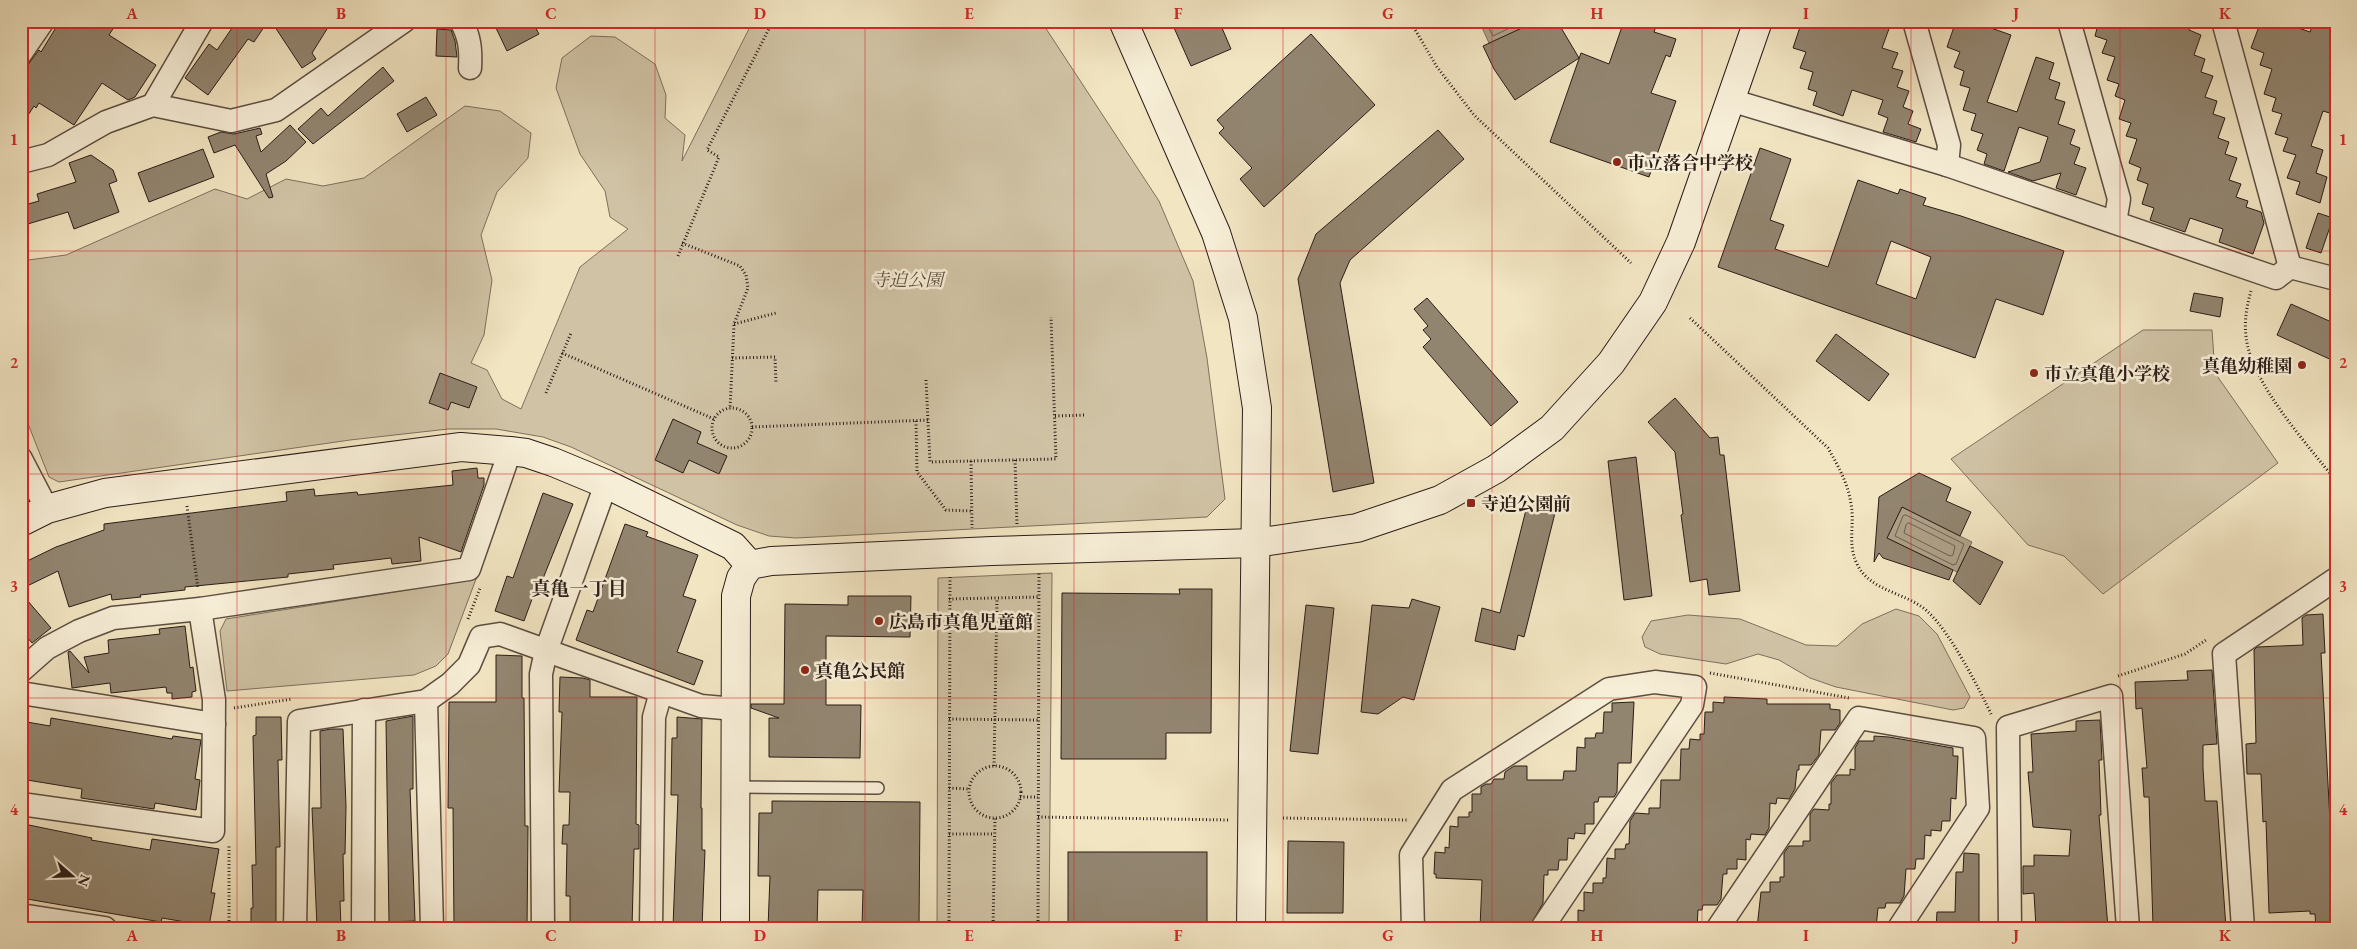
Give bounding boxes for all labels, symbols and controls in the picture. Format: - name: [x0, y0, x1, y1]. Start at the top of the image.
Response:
- text: A: [125, 3, 138, 24]
- text: B: [336, 3, 346, 24]
- text: C: [545, 3, 557, 24]
- text: D: [754, 3, 766, 24]
- text: E: [964, 3, 974, 24]
- text: F: [1174, 3, 1183, 24]
- text: G: [1382, 3, 1394, 24]
- text: H: [1591, 3, 1604, 24]
- text: I: [1803, 3, 1809, 24]
- text: J: [2011, 3, 2019, 24]
- text: K: [2219, 3, 2232, 24]
- text: 1: [10, 129, 18, 150]
- text: 1: [2339, 129, 2347, 150]
- place label: 市立落合中学校: [1627, 151, 1753, 174]
- marker: 市立落合中学校: [1611, 156, 1623, 168]
- park label: 寺迫公園: [871, 268, 946, 291]
- text: 2: [10, 352, 19, 373]
- text: 2: [2339, 352, 2348, 373]
- place label: 真亀幼稚園: [2202, 354, 2292, 377]
- marker: 真亀幼稚園: [2296, 359, 2308, 371]
- place label: 市立真亀小学校: [2044, 362, 2170, 385]
- marker: 市立真亀小学校: [2028, 367, 2040, 379]
- place label: 寺迫公園前: [1481, 492, 1571, 515]
- marker: 寺迫公園前: [1465, 497, 1477, 509]
- text: 3: [10, 576, 18, 597]
- district label: 真亀一丁目: [531, 576, 627, 601]
- text: 3: [2339, 576, 2347, 597]
- place label: 広島市真亀児童館: [889, 610, 1033, 633]
- marker: 広島市真亀児童館: [873, 615, 885, 627]
- place label: 真亀公民館: [815, 659, 905, 682]
- marker: 真亀公民館: [799, 664, 811, 676]
- text: 4: [10, 799, 19, 820]
- text: 4: [2339, 799, 2348, 820]
- north arrow: [48, 852, 98, 902]
- text: N: [74, 872, 95, 889]
- text: A: [125, 925, 138, 946]
- text: B: [336, 925, 346, 946]
- text: C: [545, 925, 557, 946]
- text: D: [754, 925, 766, 946]
- text: E: [964, 925, 974, 946]
- text: F: [1174, 925, 1183, 946]
- text: G: [1382, 925, 1394, 946]
- text: H: [1591, 925, 1604, 946]
- text: I: [1803, 925, 1809, 946]
- text: J: [2011, 925, 2019, 946]
- text: K: [2219, 925, 2232, 946]

